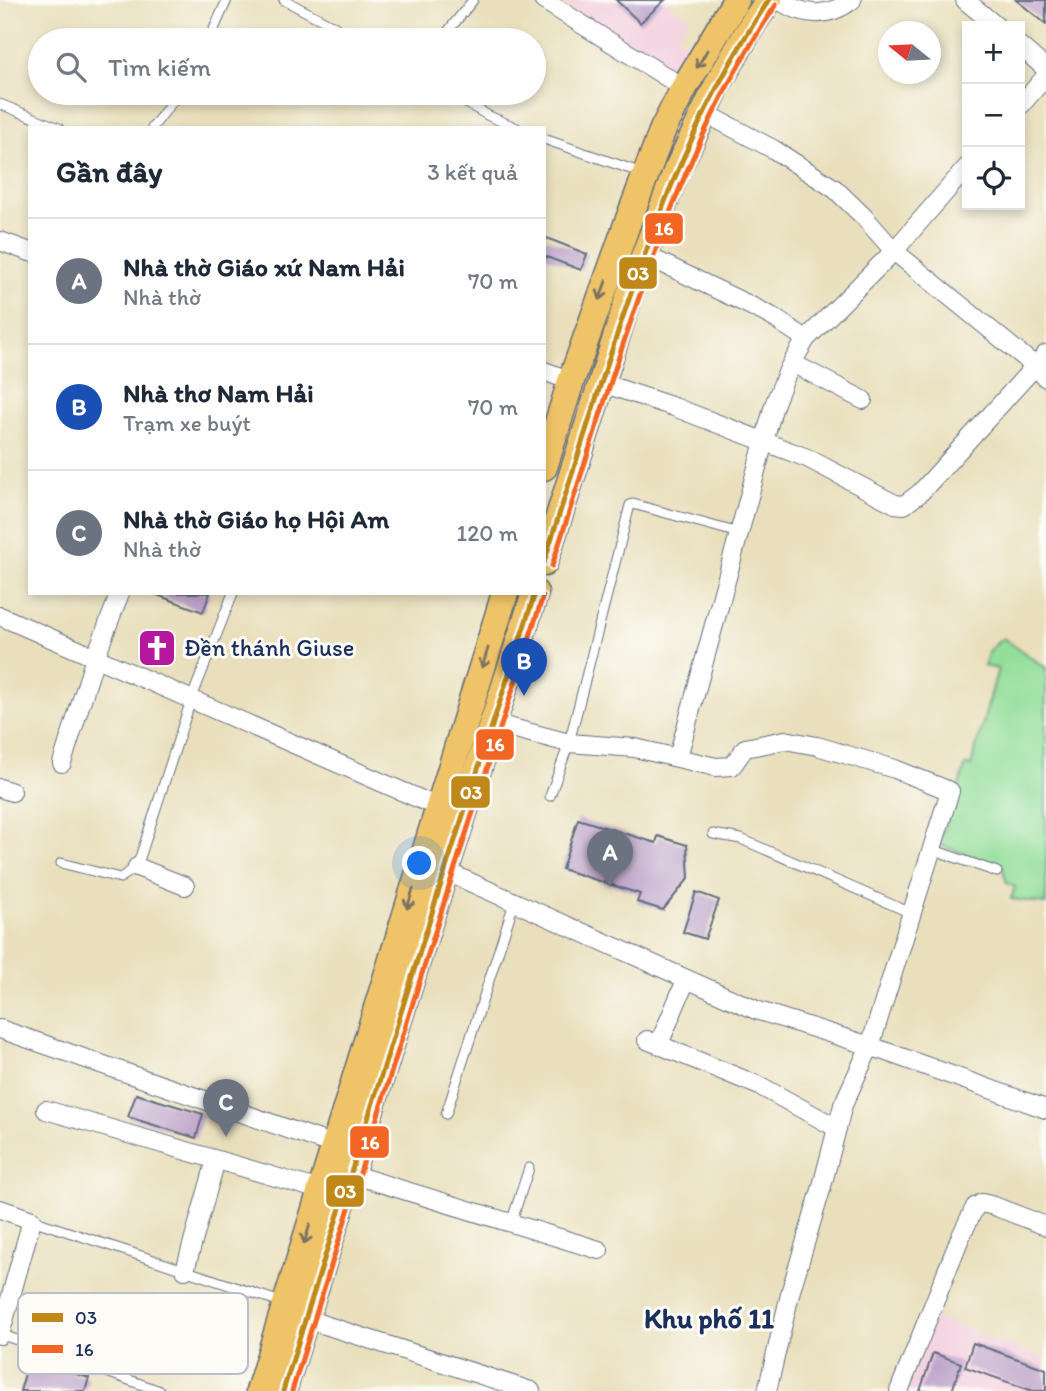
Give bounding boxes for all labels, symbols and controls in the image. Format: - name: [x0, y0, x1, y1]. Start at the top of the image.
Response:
- north arrow: [878, 21, 941, 84]
- map controls: [962, 21, 1025, 210]
- button: +: [962, 21, 1025, 84]
- search box: [28, 28, 546, 105]
- icon: search: [52, 48, 90, 86]
- one-way arrow: [694, 48, 708, 68]
- text: Tìm kiếm: [108, 51, 211, 83]
- button: −: [962, 84, 1025, 147]
- button: locate: [962, 147, 1025, 210]
- text: Gần đây: [56, 153, 162, 190]
- text: 3 kết quả: [427, 158, 518, 186]
- line badge: 16: [644, 212, 684, 245]
- text: 16: [655, 217, 673, 240]
- text: Nhà thờ Giáo xứ Nam Hải: [123, 251, 405, 283]
- line badge: 03: [618, 256, 658, 290]
- text: 03: [627, 262, 649, 285]
- text: A: [72, 267, 86, 295]
- text: 70 m: [468, 267, 518, 295]
- one-way arrow: [596, 279, 609, 301]
- text: Nhà thờ: [123, 283, 201, 311]
- text: Nhà thơ Nam Hải: [123, 377, 314, 409]
- text: B: [72, 393, 86, 421]
- text: 70 m: [468, 393, 518, 421]
- text: Trạm xe buýt: [123, 409, 251, 437]
- text: Nhà thờ Giáo họ Hội Am: [123, 503, 389, 535]
- text: C: [72, 519, 86, 547]
- text: 120 m: [457, 519, 518, 547]
- text: Nhà thờ: [123, 535, 201, 563]
- church icon: Đền thánh Giuse: [136, 627, 178, 669]
- place label: Đền thánh Giuse: [184, 633, 354, 662]
- pin: B: [501, 638, 547, 696]
- one-way arrow: [477, 647, 490, 669]
- line badge: 16: [475, 728, 515, 761]
- text: 16: [486, 733, 504, 756]
- line badge: 03: [450, 775, 491, 809]
- text: 03: [460, 781, 482, 804]
- pin: A: [587, 829, 633, 887]
- your location: [402, 846, 436, 880]
- one-way arrow: [403, 888, 416, 910]
- pin: C: [203, 1079, 249, 1137]
- line badge: 16: [349, 1125, 390, 1159]
- text: 16: [361, 1131, 379, 1154]
- line badge: 03: [325, 1174, 365, 1208]
- text: 03: [334, 1180, 356, 1203]
- one-way arrow: [300, 1222, 313, 1244]
- legend: [18, 1293, 248, 1374]
- district label: Khu phố 11: [644, 1301, 774, 1335]
- text: 03: [75, 1306, 97, 1329]
- text: 16: [75, 1338, 94, 1361]

